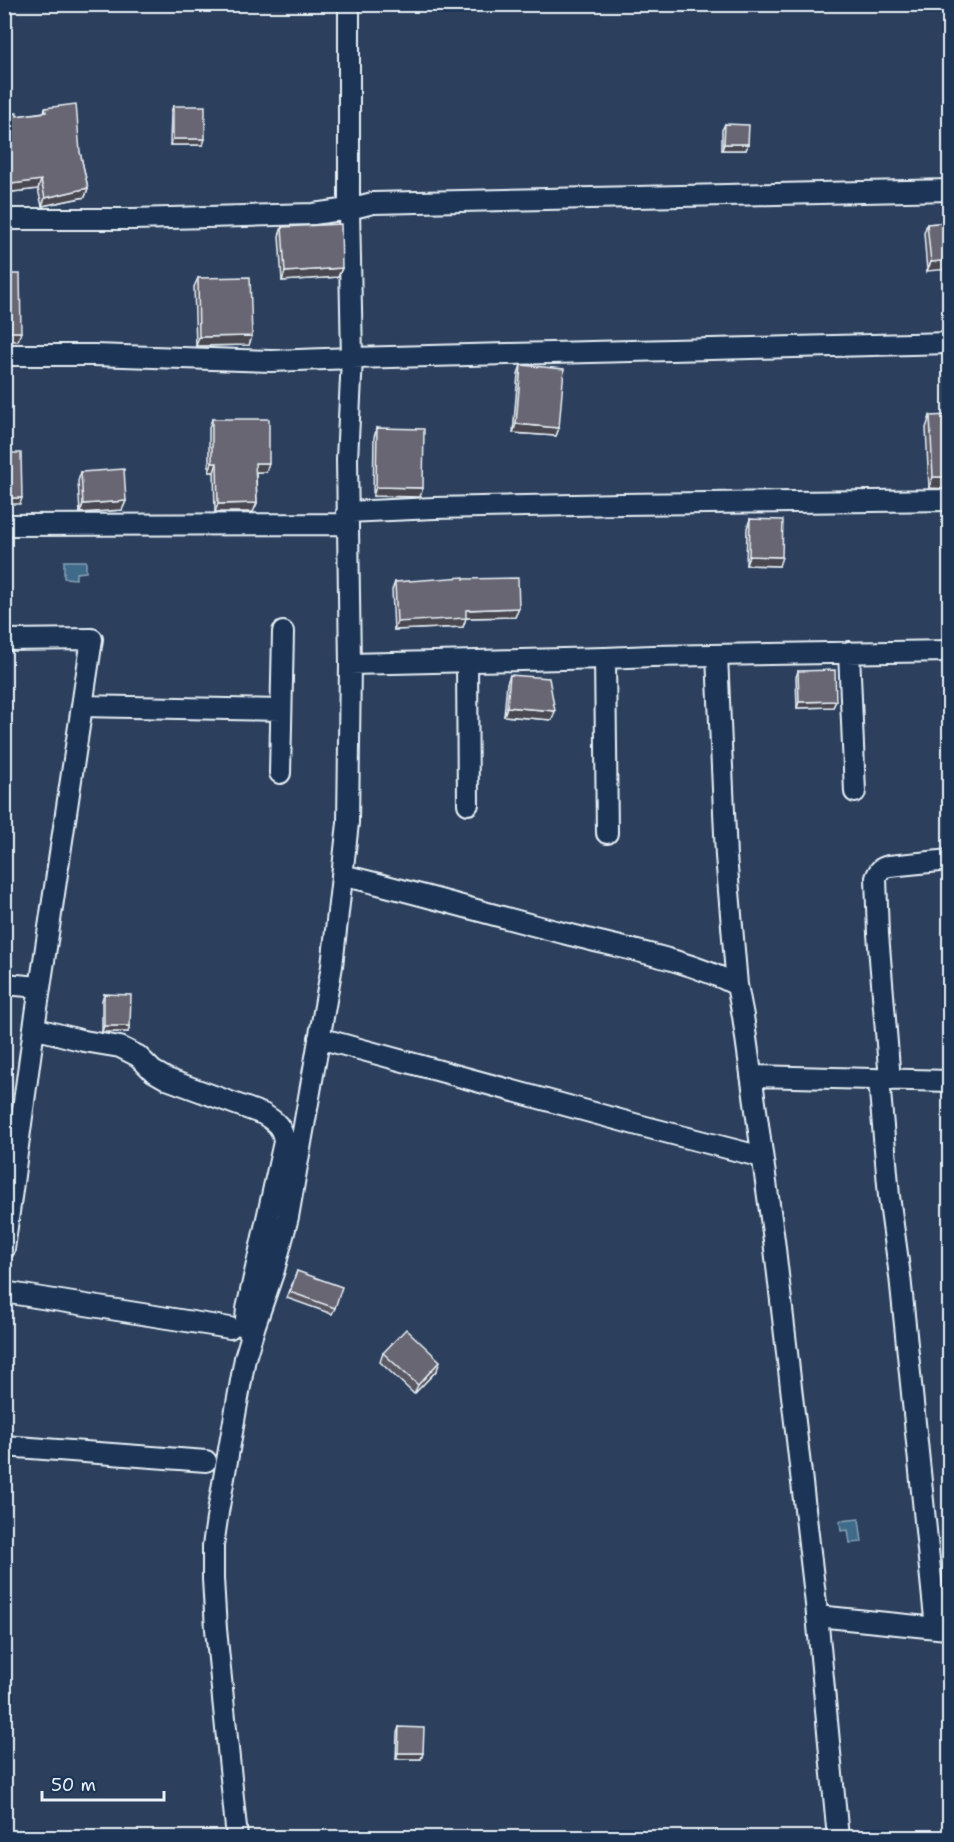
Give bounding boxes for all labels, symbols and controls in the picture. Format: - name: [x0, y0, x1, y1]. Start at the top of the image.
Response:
- scale bar: [42, 1764, 164, 1802]
- text: 50 m: [51, 1773, 96, 1797]

